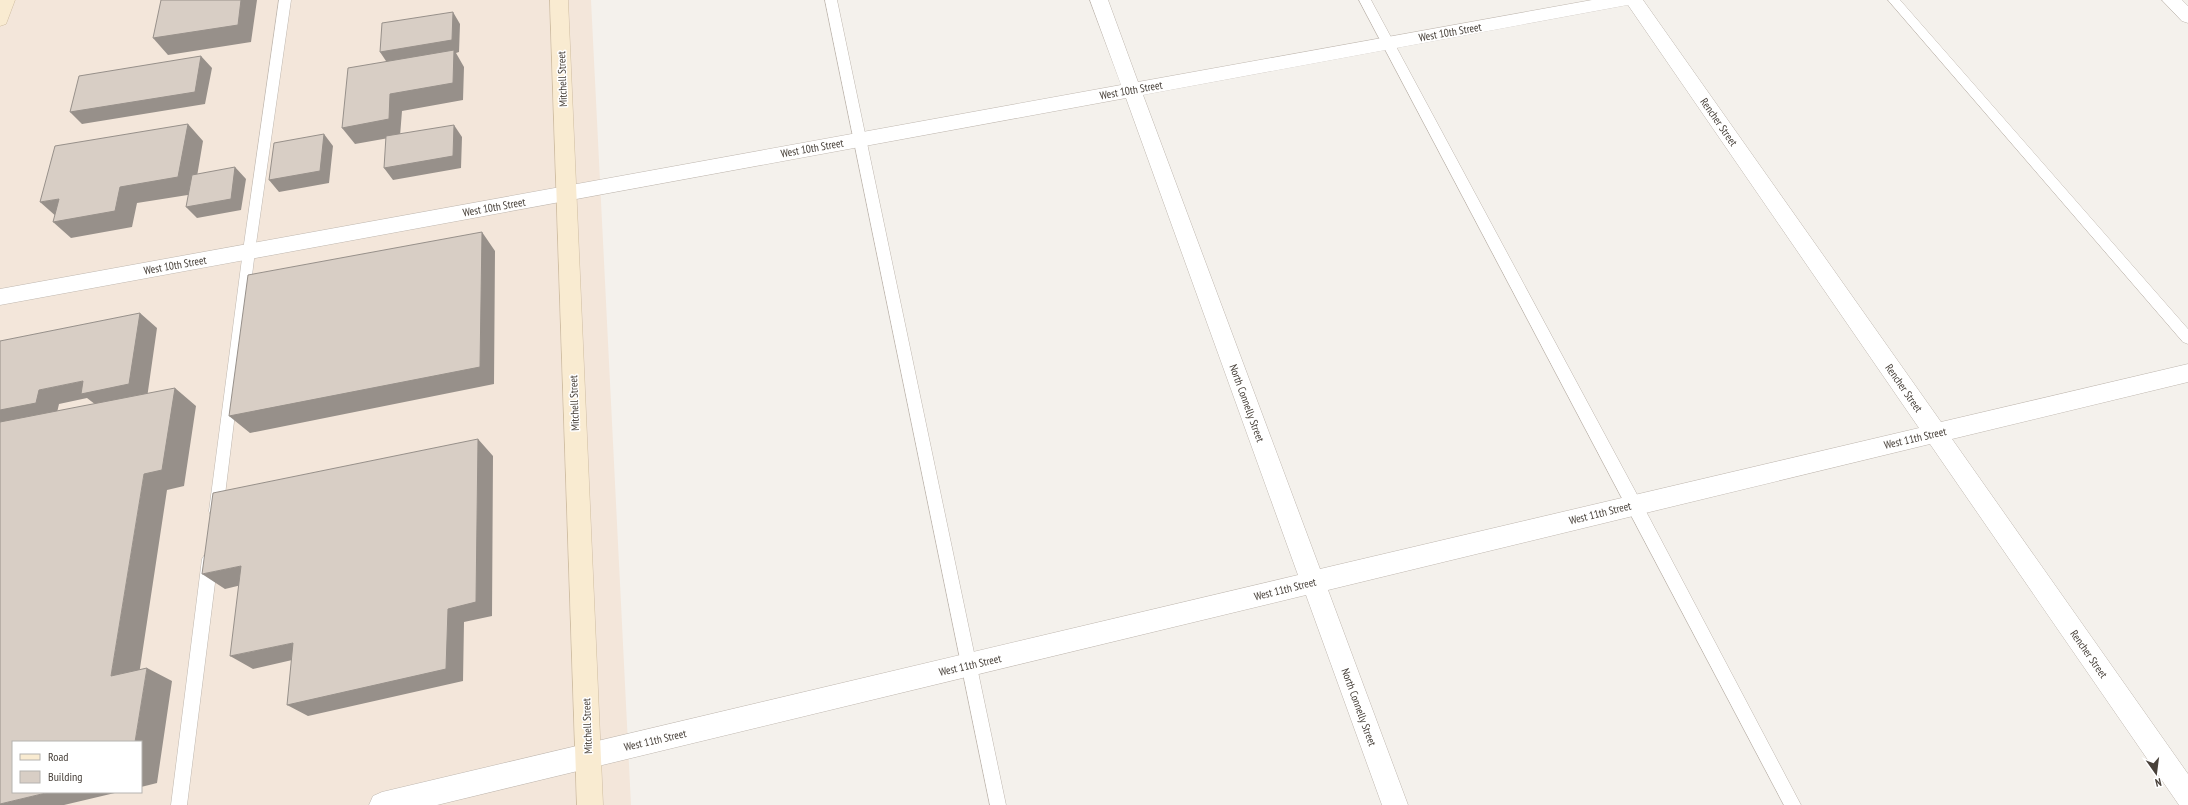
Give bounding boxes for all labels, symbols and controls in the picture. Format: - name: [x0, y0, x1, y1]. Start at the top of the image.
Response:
- street label: West 10th Street: [1418, 20, 1482, 44]
- street label: Mitchell Street: [554, 51, 570, 107]
- street label: West 10th Street: [1099, 78, 1163, 102]
- street label: Rencher Street: [1697, 95, 1741, 149]
- street label: West 10th Street: [780, 136, 844, 160]
- street label: West 10th Street: [462, 195, 526, 219]
- street label: West 10th Street: [143, 253, 207, 277]
- street label: Rencher Street: [1882, 361, 1926, 415]
- street label: North Connelly Street: [1226, 362, 1268, 444]
- street label: Mitchell Street: [566, 375, 582, 431]
- street label: West 11th Street: [1882, 424, 1948, 452]
- street label: West 11th Street: [1568, 499, 1632, 527]
- street label: West 11th Street: [1253, 575, 1317, 603]
- street label: Rencher Street: [2067, 627, 2111, 681]
- street label: West 11th Street: [937, 651, 1003, 679]
- street label: North Connelly Street: [1338, 666, 1380, 748]
- street label: Mitchell Street: [579, 698, 595, 754]
- street label: West 11th Street: [622, 726, 688, 754]
- legend: [12, 741, 142, 793]
- text: Road: [48, 749, 68, 764]
- north arrow: [2136, 753, 2176, 793]
- text: Building: [48, 769, 83, 784]
- text: N: [2154, 775, 2163, 790]

